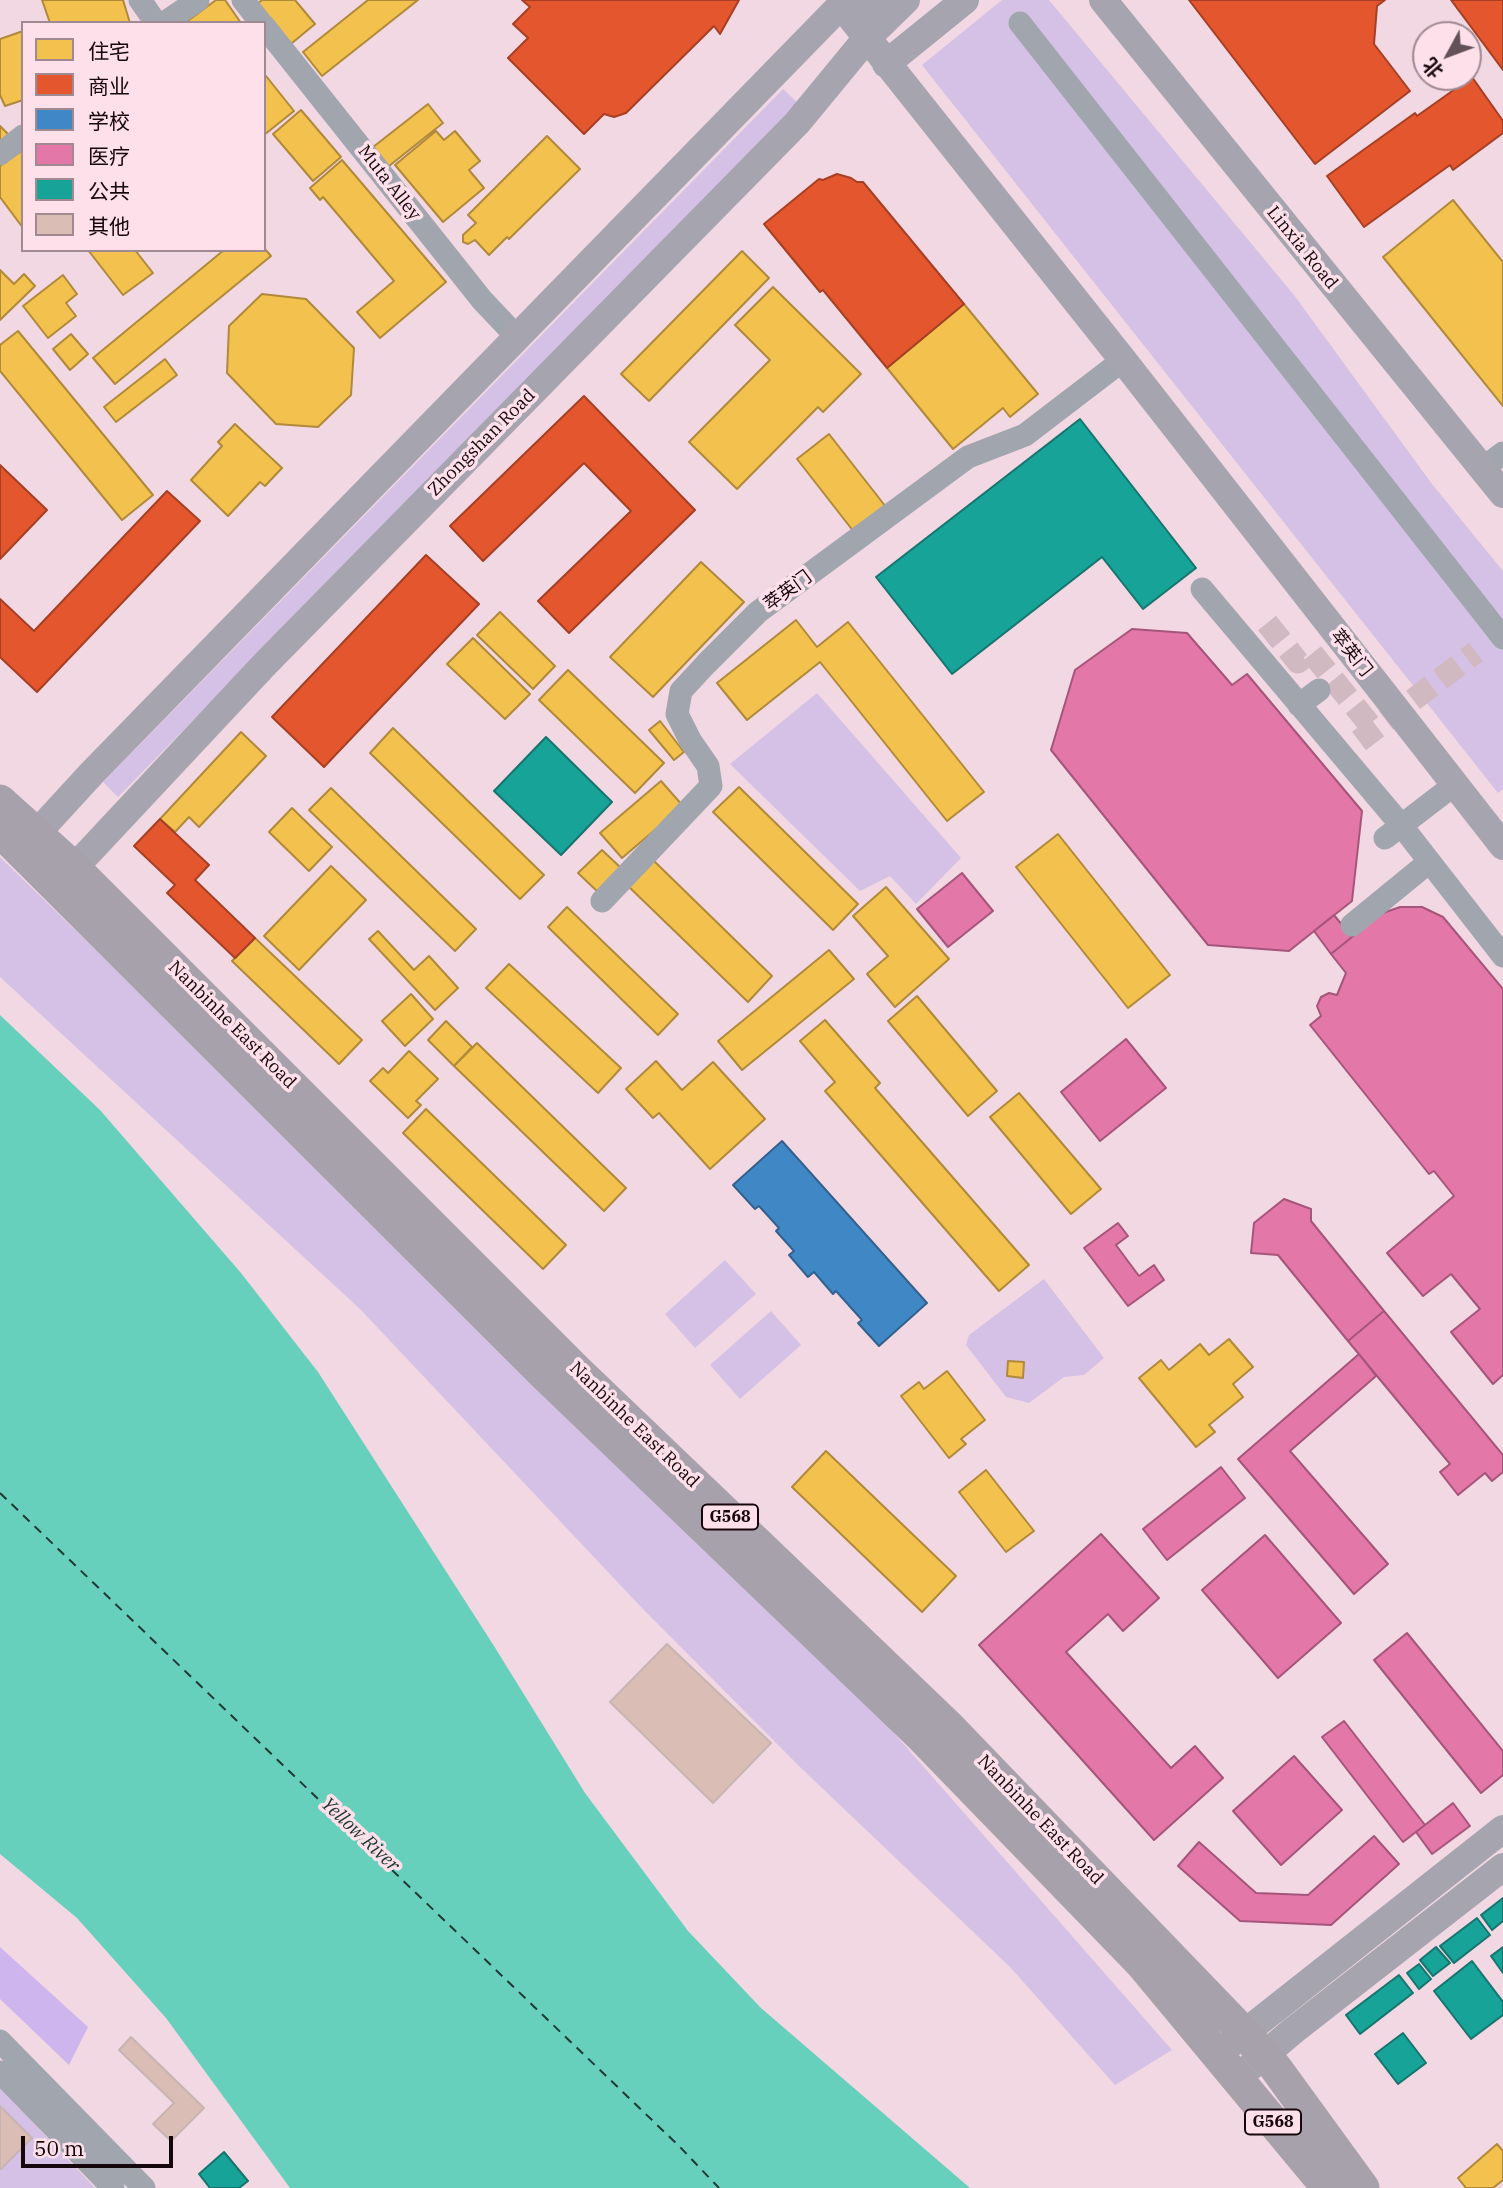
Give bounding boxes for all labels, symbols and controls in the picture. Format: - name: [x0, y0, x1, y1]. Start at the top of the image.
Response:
- legend: [21, 21, 266, 252]
- north arrow: [1412, 21, 1482, 91]
- text: 住宅: [88, 37, 130, 65]
- text: 北: [1417, 53, 1448, 84]
- text: 商业: [88, 72, 130, 100]
- text: 学校: [88, 107, 130, 135]
- street label: Muta Alley: [353, 141, 425, 225]
- text: 医疗: [88, 142, 130, 170]
- text: 公共: [88, 177, 130, 205]
- street label: Linxia Road: [1262, 202, 1342, 294]
- text: 其他: [88, 212, 130, 240]
- street label: Zhongshan Road: [424, 385, 540, 501]
- street label: 萃英门: [760, 566, 816, 616]
- street label: 萃英门: [1326, 625, 1376, 681]
- street label: Nanbinhe East Road: [164, 957, 300, 1093]
- street label: Nanbinhe East Road: [565, 1358, 703, 1492]
- road number: G568: [702, 1504, 758, 1530]
- street label: Nanbinhe East Road: [973, 1751, 1107, 1889]
- water label: Yellow River: [316, 1793, 404, 1877]
- road number: G568: [1245, 2110, 1301, 2134]
- scale bar: [24, 2122, 177, 2166]
- text: 50 m: [34, 2134, 84, 2162]

